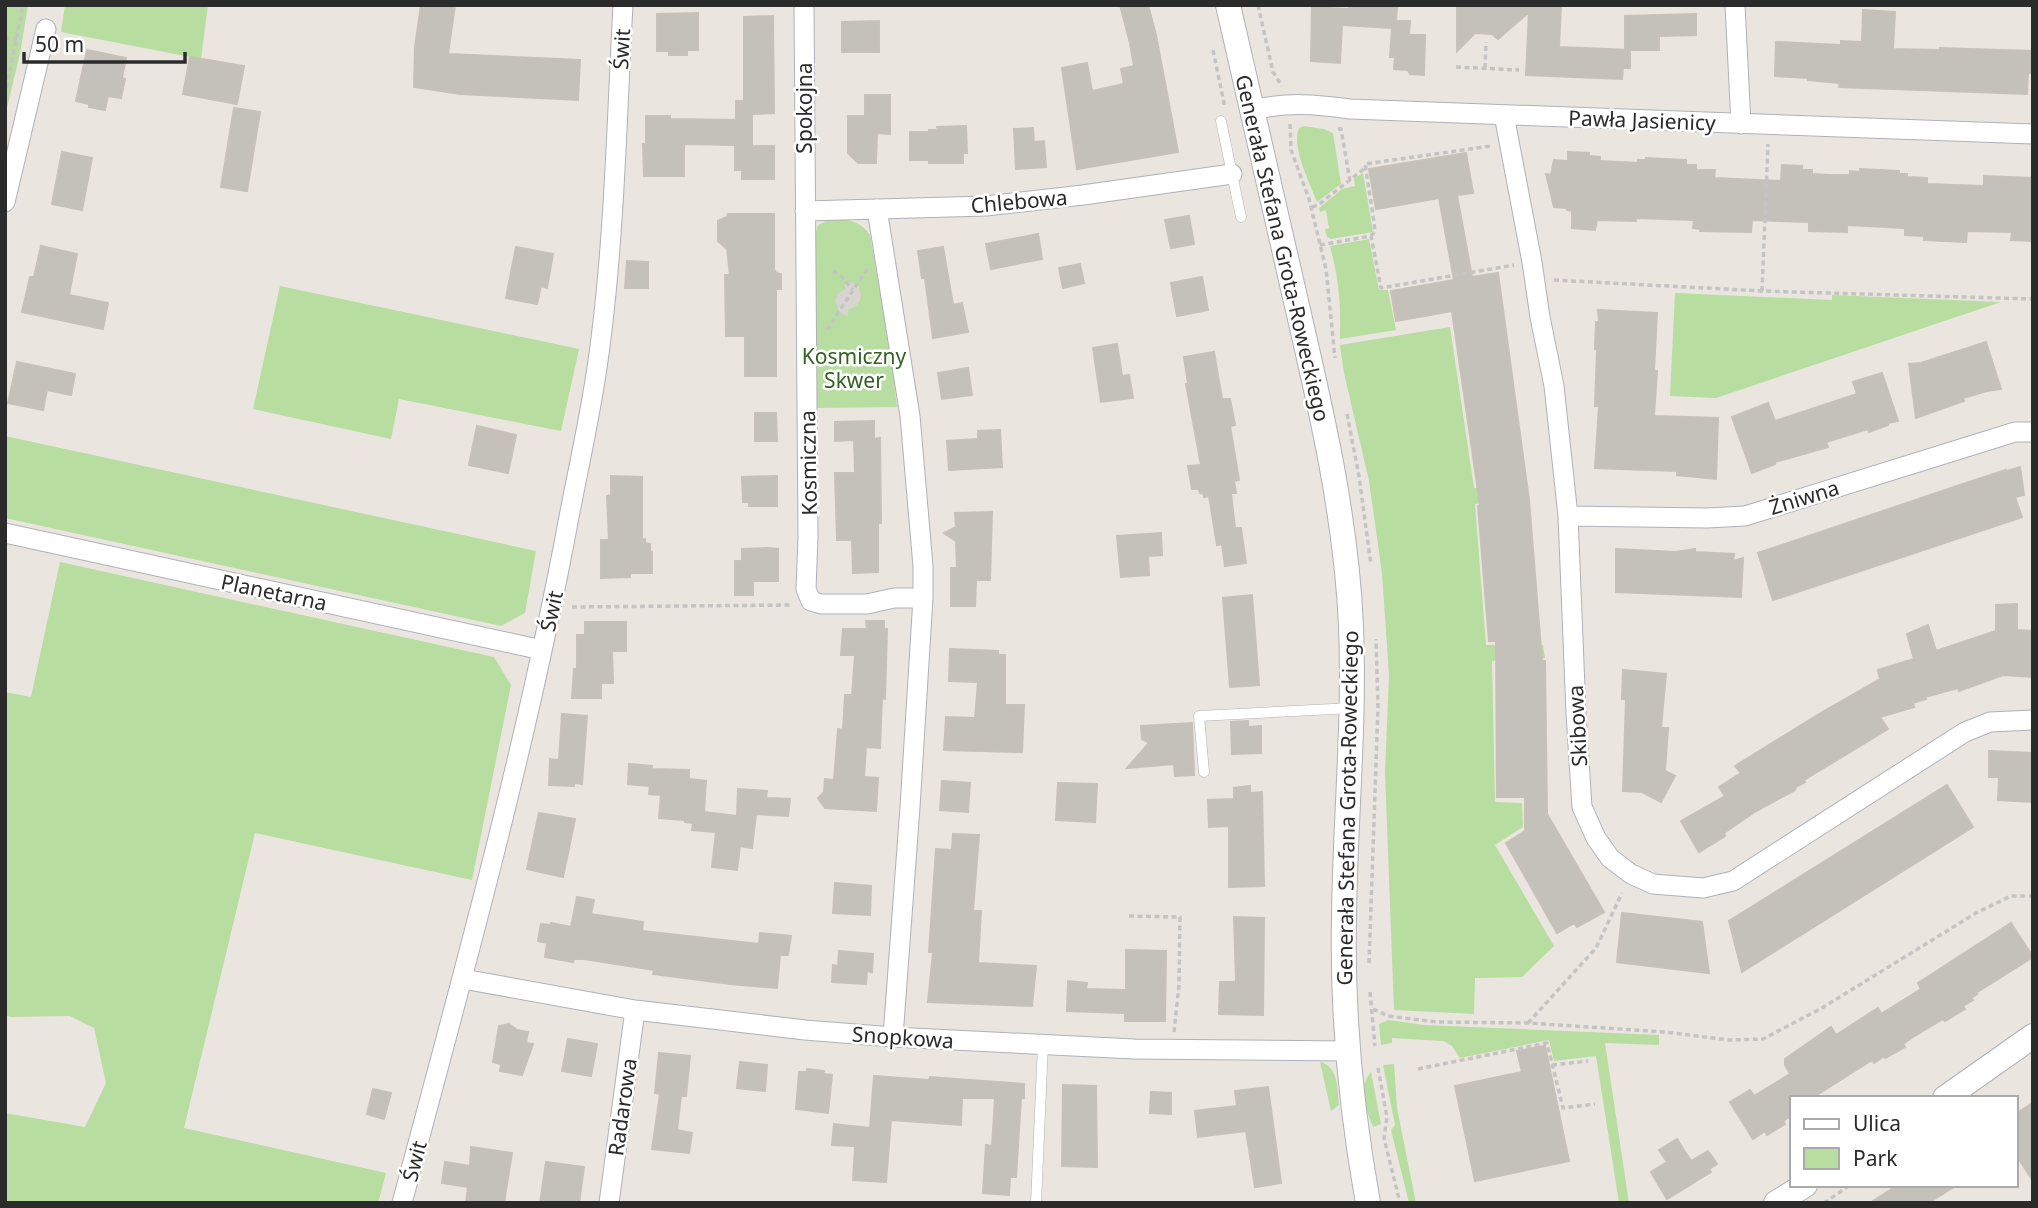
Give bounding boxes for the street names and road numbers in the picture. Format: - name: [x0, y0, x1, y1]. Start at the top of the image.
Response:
- street label: Świt: [606, 27, 636, 70]
- street label: Spokojna: [790, 62, 818, 154]
- street label: Generała Stefana Grota-Roweckiego: [1229, 72, 1337, 424]
- street label: Pawła Jasienicy: [1568, 103, 1717, 137]
- street label: Chlebowa: [969, 183, 1069, 219]
- street label: Kosmiczna: [793, 410, 823, 516]
- street label: Żniwna: [1766, 473, 1842, 521]
- street label: Planetarna: [218, 567, 330, 617]
- street label: Świt: [533, 588, 569, 634]
- street label: Generała Stefana Grota-Roweckiego: [1330, 630, 1364, 986]
- street label: Skibowa: [1561, 684, 1593, 768]
- street label: Snopkowa: [851, 1019, 955, 1055]
- street label: Radarowa: [601, 1056, 643, 1158]
- street label: Świt: [395, 1137, 433, 1184]

